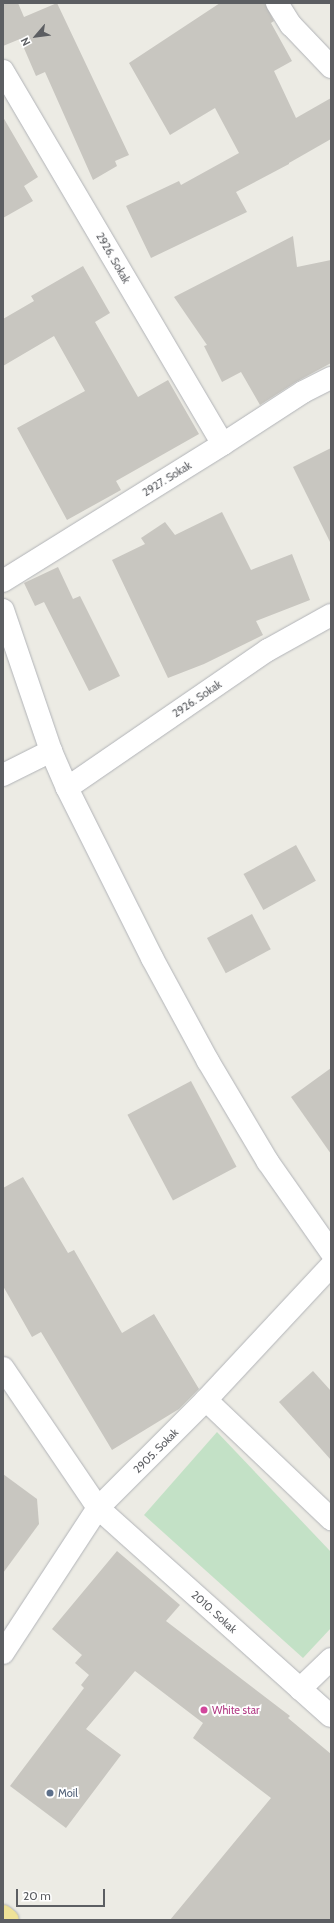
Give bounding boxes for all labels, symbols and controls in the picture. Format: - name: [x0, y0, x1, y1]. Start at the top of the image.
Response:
- north arrow: [16, 16, 56, 56]
- text: N: [17, 35, 33, 48]
- street label: 2926. Sokak: [93, 230, 133, 286]
- street label: 2927. Sokak: [140, 459, 194, 499]
- street label: 2926. Sokak: [170, 678, 224, 720]
- street label: 2905. Sokak: [131, 1426, 181, 1476]
- street label: 2010. Sokak: [188, 1588, 240, 1636]
- place label: White star: [212, 1703, 259, 1717]
- marker: White star: [199, 1705, 209, 1715]
- place label: Moil: [58, 1786, 78, 1800]
- marker: Moil: [45, 1788, 55, 1798]
- scale bar: [18, 1881, 107, 1907]
- text: 20 m: [23, 1888, 51, 1903]

